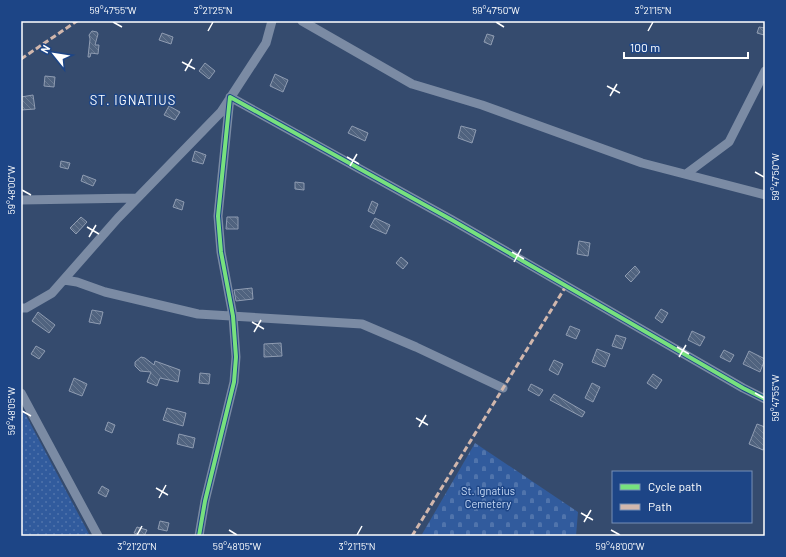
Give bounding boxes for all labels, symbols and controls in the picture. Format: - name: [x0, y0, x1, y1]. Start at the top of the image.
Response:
- text: 59°47'55"W: [89, 4, 137, 16]
- text: 3°21'25"N: [194, 4, 232, 16]
- text: 59°47'50"W: [472, 4, 520, 16]
- text: 3°21'15"N: [634, 4, 672, 16]
- north arrow: [34, 34, 74, 74]
- scale bar: [624, 34, 748, 60]
- text: 100 m: [630, 40, 660, 54]
- text: N: [37, 42, 52, 55]
- district label: ST. IGNATIUS: [90, 92, 176, 108]
- text: 59°47'50"W: [769, 153, 781, 201]
- text: 59°48'00"W: [5, 165, 17, 214]
- text: 59°47'55"W: [769, 374, 781, 422]
- text: 59°48'05"W: [5, 387, 17, 435]
- legend: [612, 471, 752, 523]
- text: Cycle path: [648, 479, 702, 493]
- park label: St. Ignatius Cemetery: [461, 484, 515, 510]
- text: Path: [648, 499, 672, 513]
- text: 3°21'20"N: [117, 540, 157, 552]
- text: 59°48'05"W: [213, 540, 261, 552]
- text: 3°21'15"N: [338, 540, 376, 552]
- text: 59°48'00"W: [596, 540, 645, 552]

